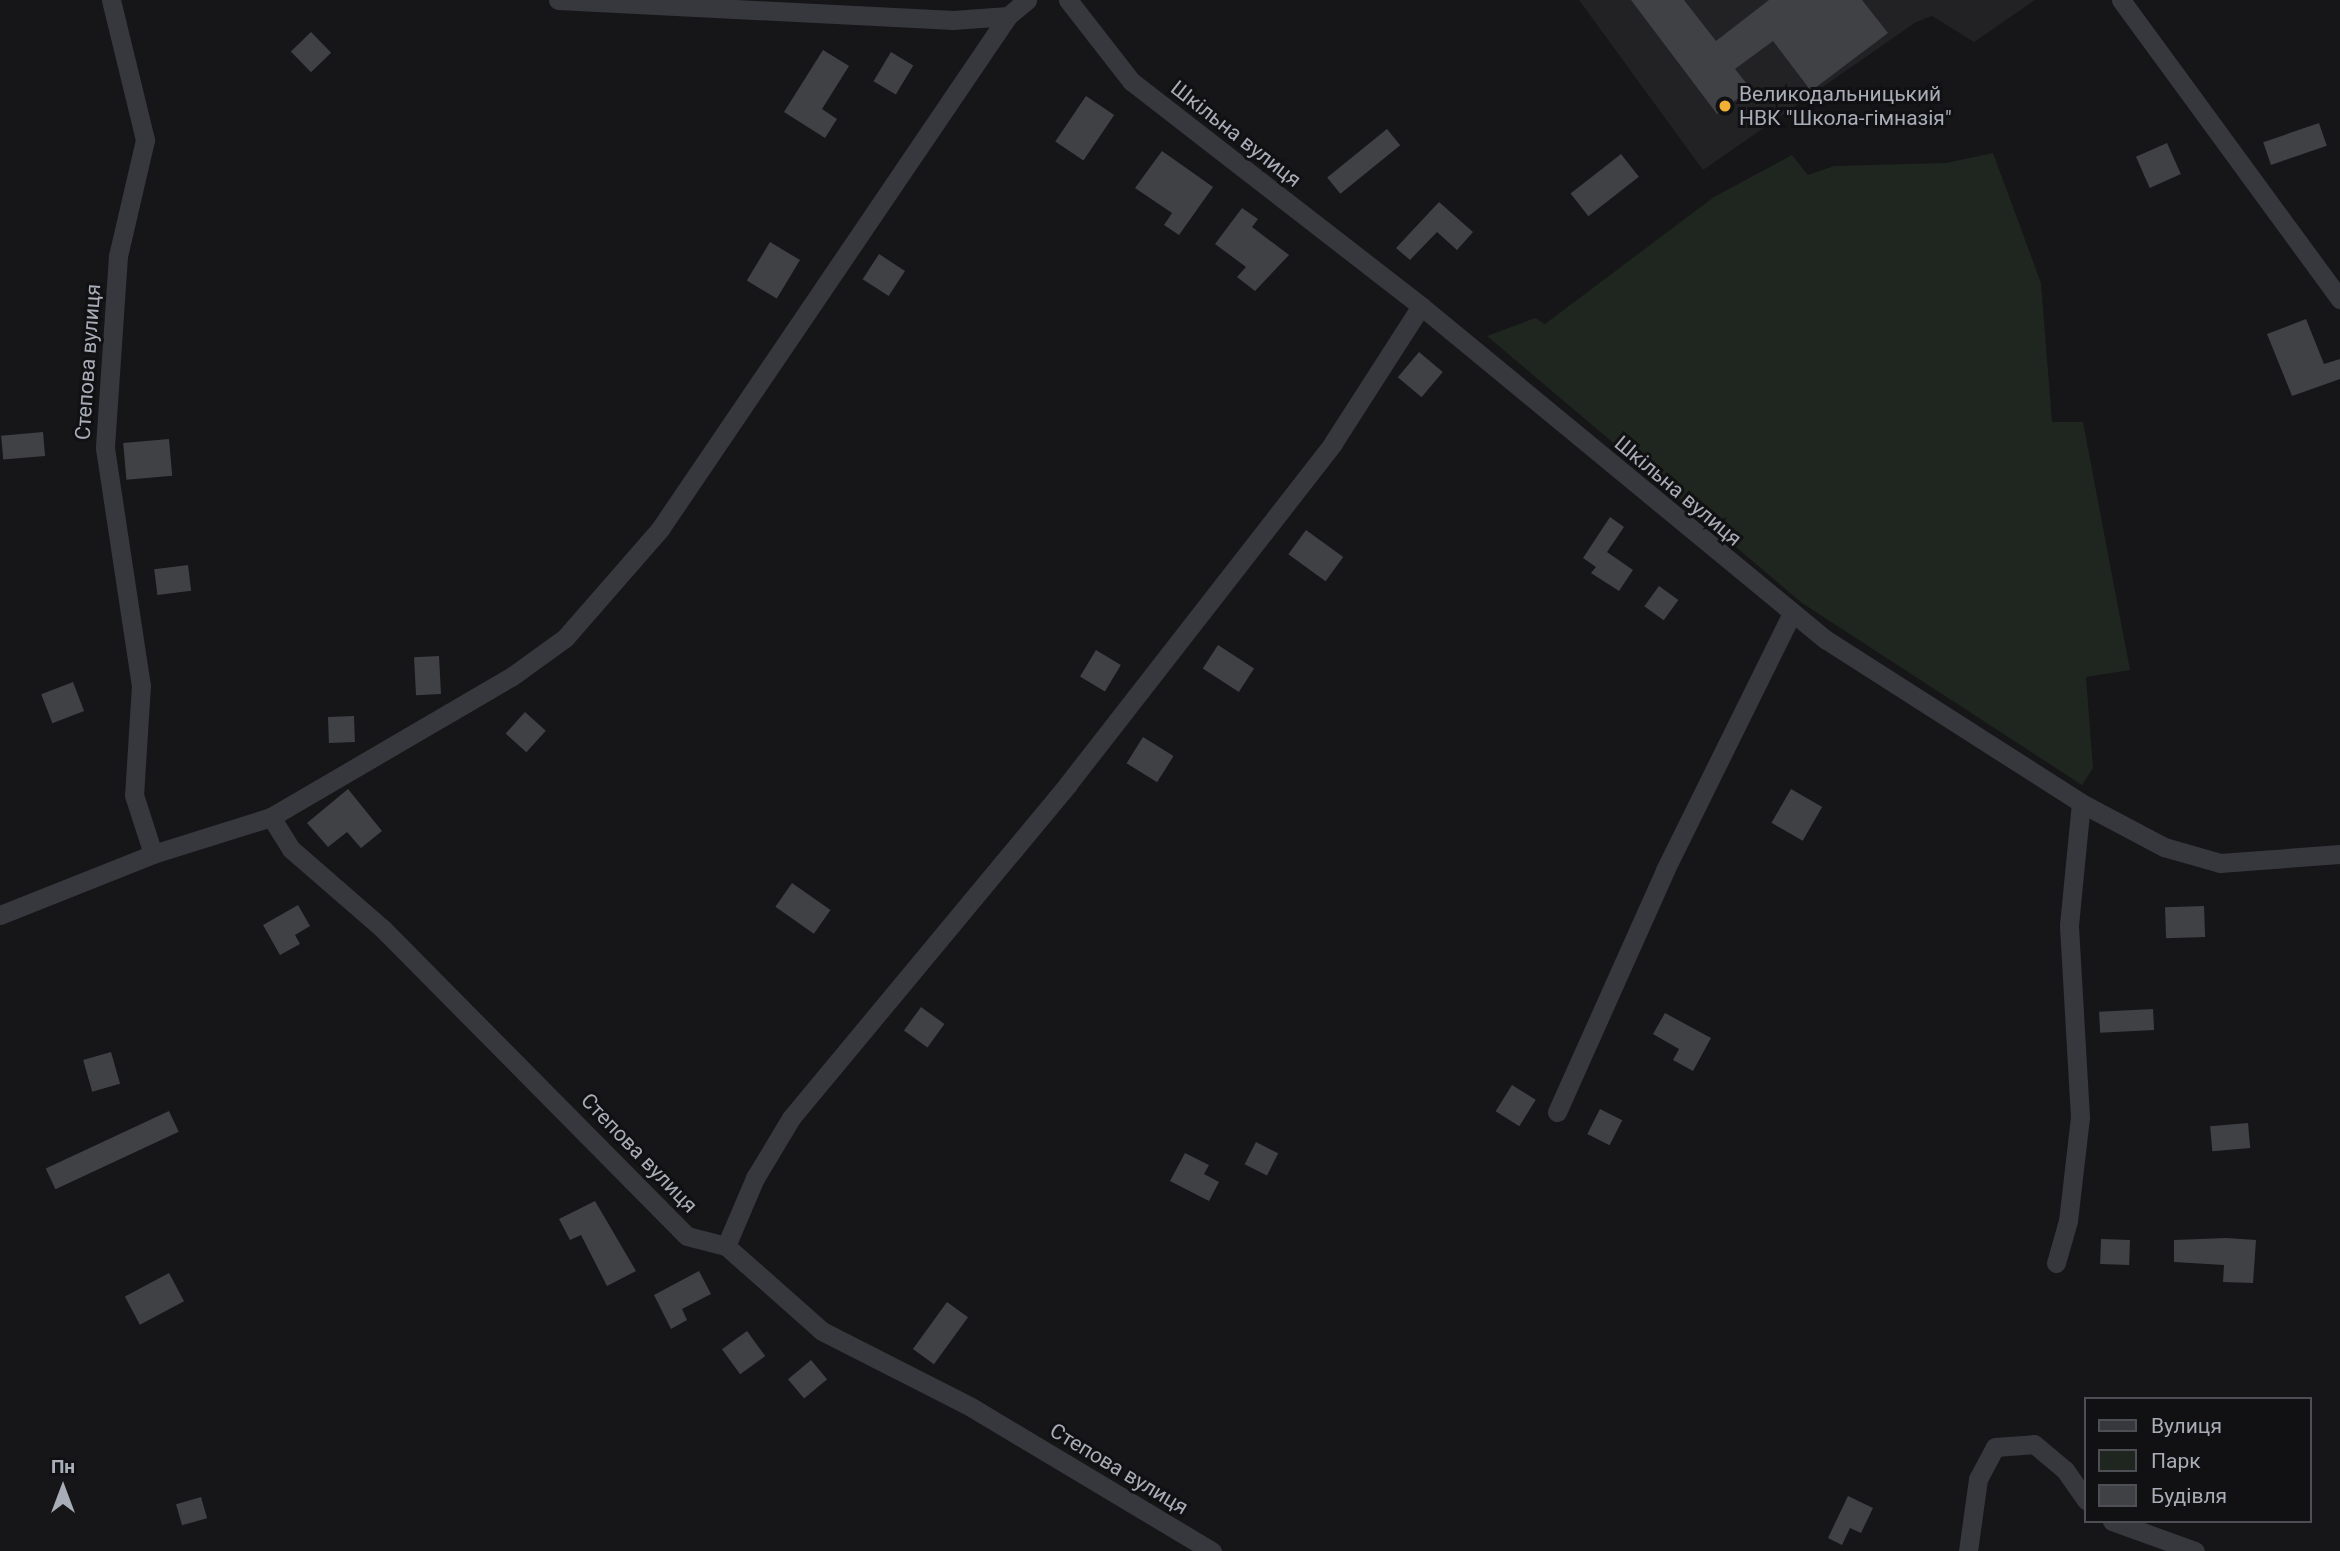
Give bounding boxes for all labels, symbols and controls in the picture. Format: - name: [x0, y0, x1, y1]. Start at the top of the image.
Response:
- street label: Шкільна вулиця: [1166, 75, 1306, 193]
- place label: Великодальницький НВК "Школа-гімназія": [1739, 81, 1952, 131]
- marker: Великодальницький НВК "Школа-гімназія": [1717, 98, 1733, 114]
- street label: Степова вулиця: [70, 283, 106, 441]
- street label: Шкільна вулиця: [1609, 430, 1747, 552]
- street label: Степова вулиця: [576, 1088, 702, 1218]
- legend: [2084, 1397, 2312, 1523]
- text: Вулиця: [2151, 1414, 2222, 1438]
- street label: Степова вулиця: [1045, 1418, 1193, 1520]
- text: Парк: [2151, 1449, 2201, 1473]
- north arrow: [28, 1453, 98, 1523]
- text: Пн: [51, 1455, 75, 1478]
- text: Будівля: [2151, 1484, 2227, 1508]

